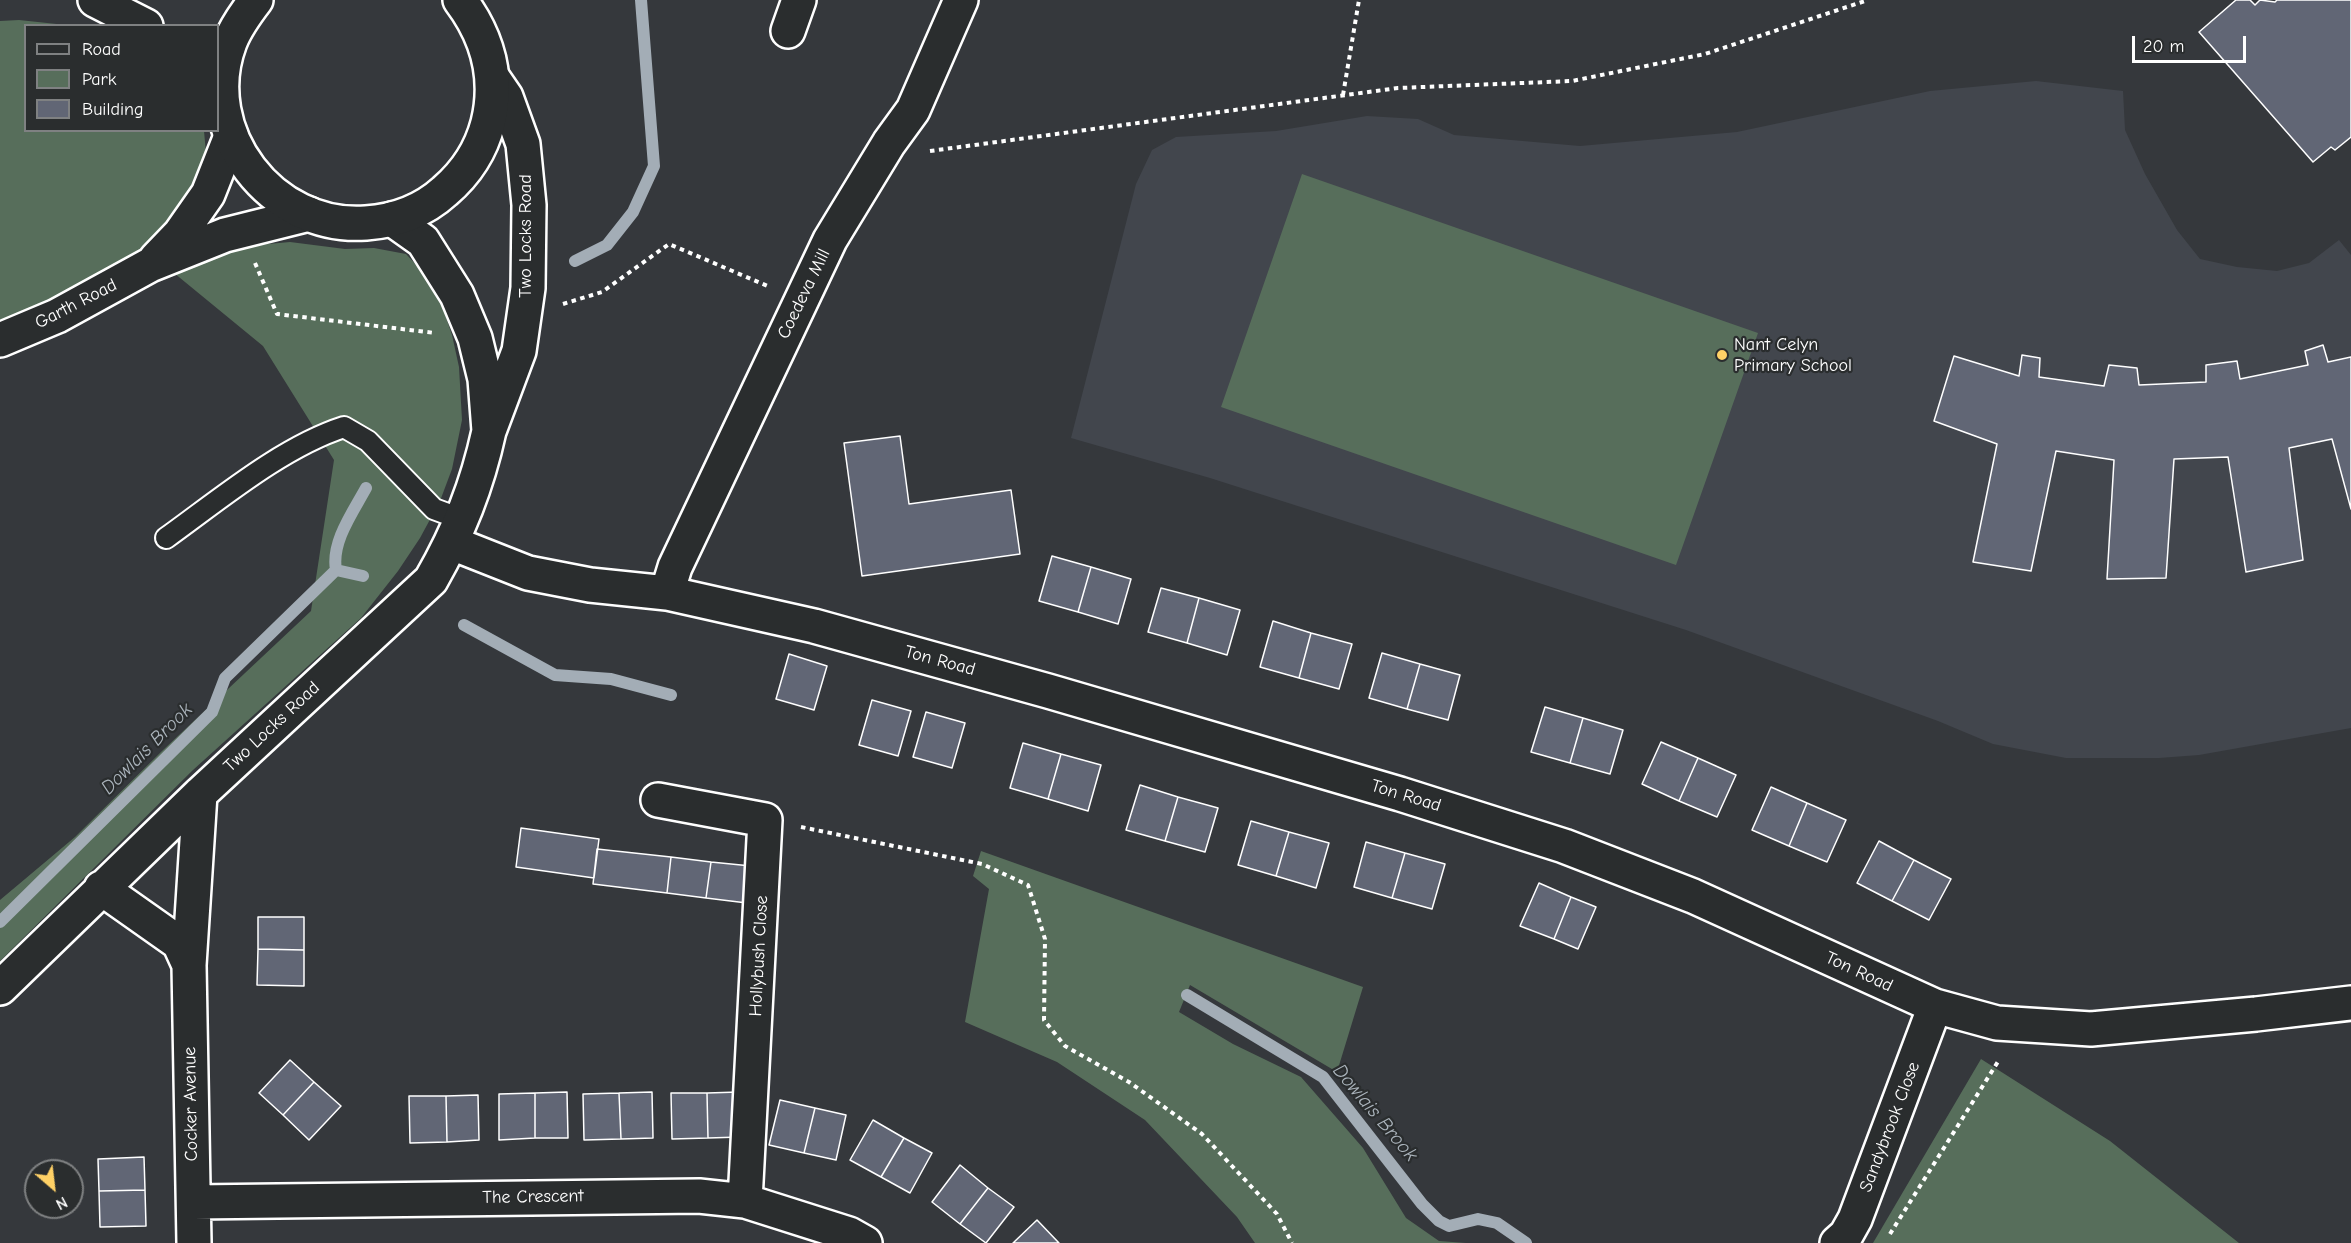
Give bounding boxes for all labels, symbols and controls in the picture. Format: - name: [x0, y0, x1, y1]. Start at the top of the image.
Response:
- legend: [24, 24, 219, 132]
- scale bar: [2135, 24, 2249, 62]
- text: 20 m: [2143, 36, 2184, 57]
- text: Road: [82, 39, 121, 60]
- text: Park: [82, 69, 116, 90]
- text: Building: [82, 99, 144, 120]
- street label: Two Locks Road: [515, 174, 537, 298]
- street label: Coedeva Mill: [773, 245, 835, 343]
- street label: Garth Road: [31, 274, 121, 334]
- place label: Nant Celyn Primary School: [1734, 334, 1852, 376]
- marker: Nant Celyn Primary School: [1715, 348, 1729, 362]
- street label: Ton Road: [902, 641, 978, 681]
- street label: Two Locks Road: [220, 677, 324, 777]
- water label: Dowlais Brook: [96, 698, 198, 800]
- street label: Ton Road: [1368, 775, 1444, 817]
- street label: Hollybush Close: [745, 895, 773, 1017]
- street label: Ton Road: [1822, 947, 1896, 997]
- street label: Cocker Avenue: [179, 1047, 203, 1161]
- water label: Dowlais Brook: [1327, 1059, 1423, 1167]
- street label: Sandybrook Close: [1855, 1059, 1925, 1195]
- north arrow: [24, 1159, 84, 1219]
- street label: The Crescent: [482, 1185, 584, 1209]
- text: N: [53, 1193, 70, 1214]

